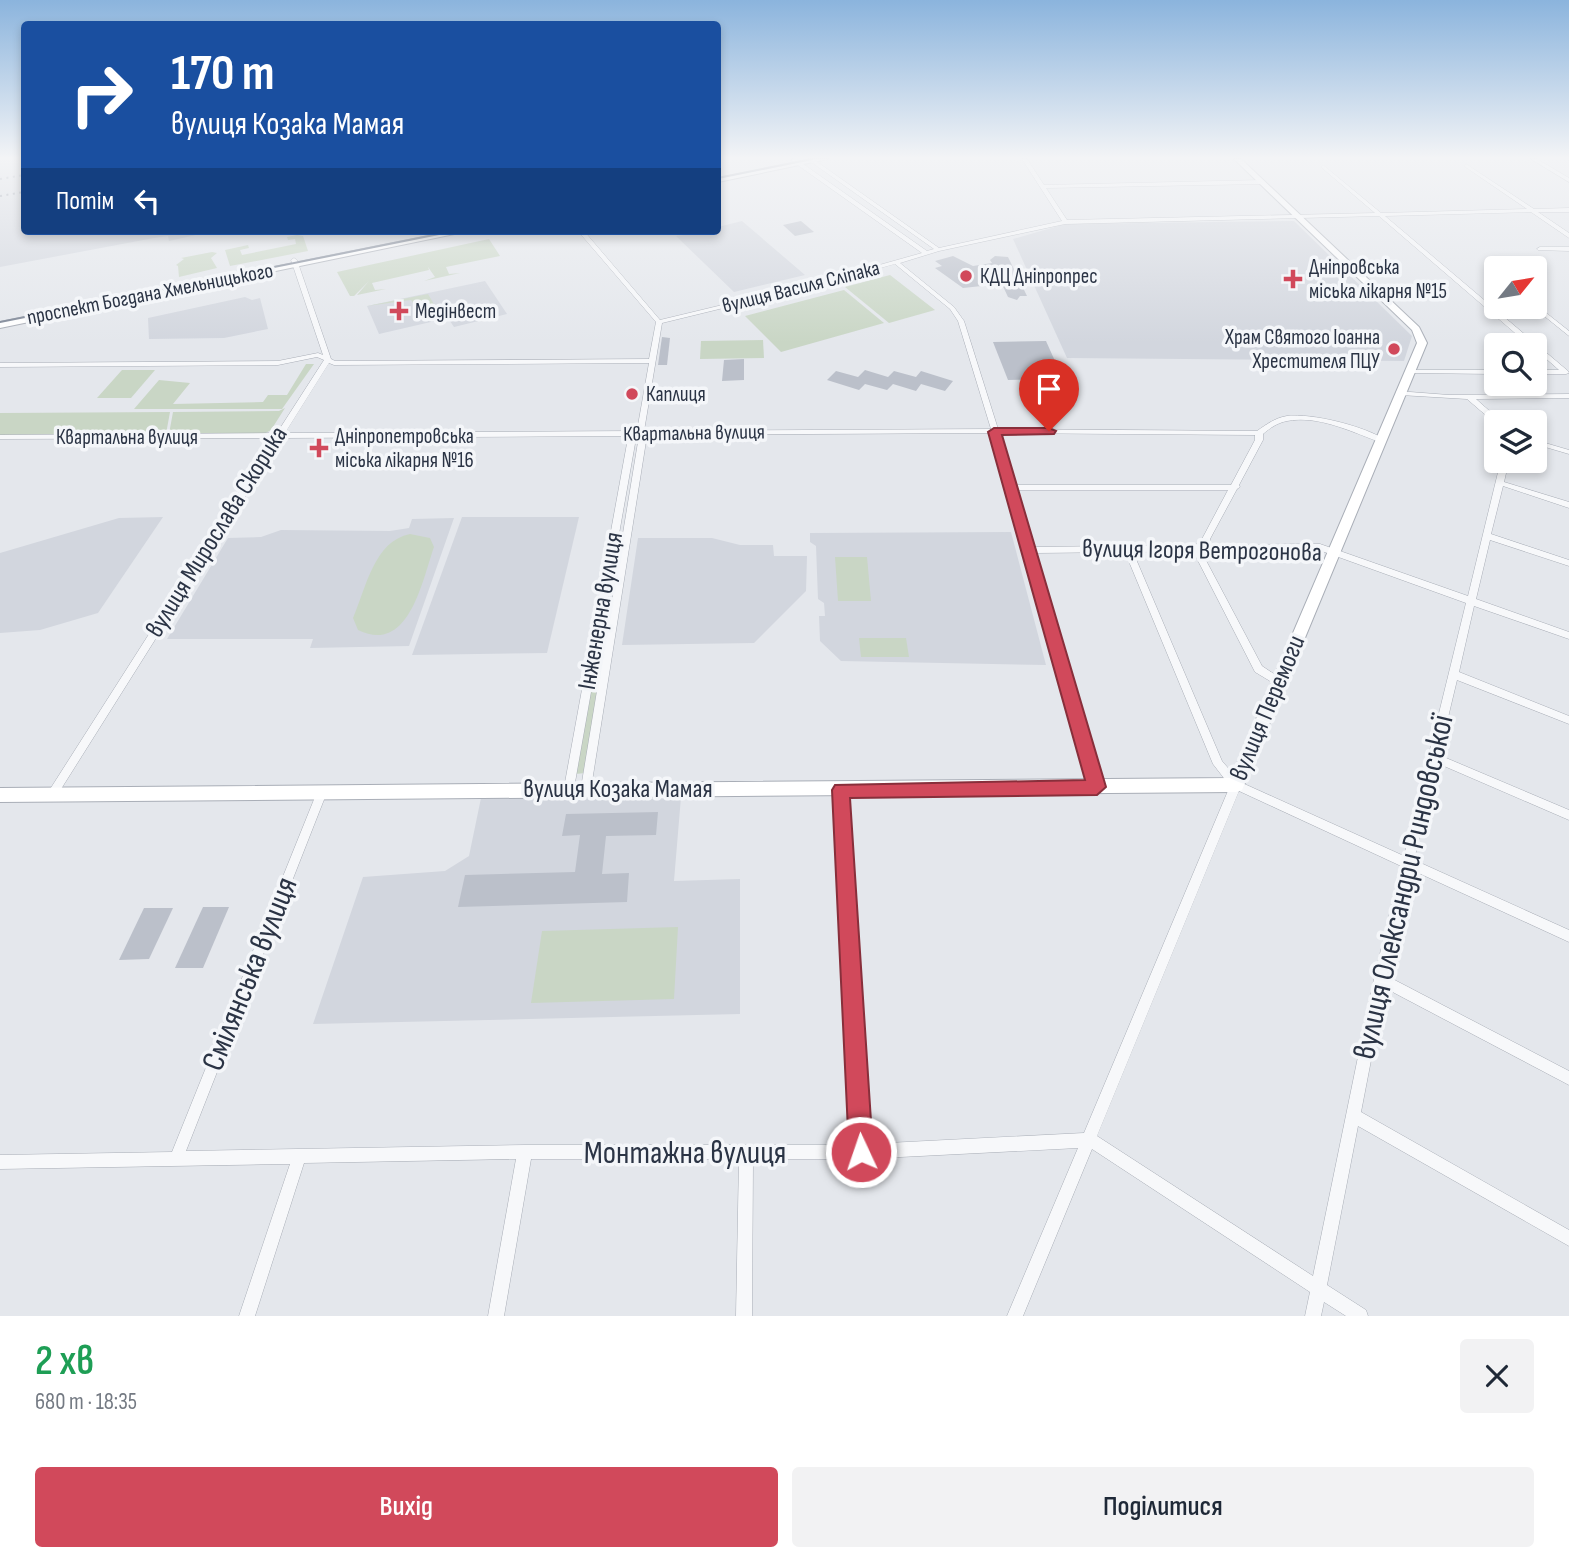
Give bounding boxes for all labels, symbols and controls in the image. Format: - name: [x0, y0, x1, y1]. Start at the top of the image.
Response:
- text: 170 m: [171, 45, 275, 104]
- icon: right: [56, 49, 147, 140]
- text: вулиця Козака Мамая: [171, 105, 404, 144]
- icon: left: [128, 182, 166, 220]
- text: Потім: [56, 186, 114, 217]
- street label: вулиця Василя Сліпака: [720, 255, 882, 319]
- place label: Дніпровська міська лікарня №15: [1309, 255, 1447, 304]
- north arrow: [1484, 256, 1547, 318]
- map controls: [1484, 256, 1547, 473]
- street label: проспект Богдана Хмельницького: [25, 258, 275, 330]
- place label: КДЦ Дніпропрес: [980, 264, 1098, 289]
- marker: КДЦ Дніпропрес: [958, 268, 974, 284]
- marker: Дніпровська міська лікарня №15: [1283, 269, 1303, 289]
- place label: Медінвест: [415, 299, 496, 324]
- marker: Медінвест: [389, 301, 409, 321]
- place label: Храм Святого Іоанна Хрестителя ПЦУ: [1224, 325, 1380, 374]
- button: search: [1484, 333, 1547, 396]
- marker: Храм Святого Іоанна Хрестителя ПЦУ: [1386, 341, 1402, 357]
- pin: [1019, 359, 1079, 431]
- icon: arrive: [1030, 370, 1068, 408]
- place label: Каплиця: [646, 382, 706, 407]
- marker: Каплиця: [624, 386, 640, 402]
- button: layers: [1484, 410, 1547, 473]
- street label: Квартальна вулиця: [623, 419, 765, 447]
- street label: вулиця Мирослава Скорика: [139, 421, 295, 643]
- place label: Дніпропетровська міська лікарня №16: [335, 424, 474, 473]
- street label: Квартальна вулиця: [56, 425, 198, 450]
- marker: Дніпропетровська міська лікарня №16: [309, 438, 329, 458]
- street label: Інженерна вулиця: [572, 530, 630, 692]
- street label: вулиця Ігоря Ветрогонова: [1082, 533, 1322, 569]
- street label: вулиця Перемоги: [1224, 631, 1312, 785]
- street label: вулиця Олександри Риндовської: [1345, 710, 1463, 1063]
- street label: вулиця Козака Мамая: [523, 774, 713, 805]
- street label: Смілянська вулиця: [193, 872, 307, 1076]
- position arrow: [824, 1115, 898, 1189]
- street label: Монтажна вулиця: [584, 1134, 786, 1173]
- text: 2 хв: [35, 1336, 94, 1387]
- button: close: [1460, 1339, 1534, 1413]
- text: 680 m · 18:35: [35, 1388, 137, 1416]
- button: Вихід: [35, 1467, 778, 1547]
- button: Поділитися: [792, 1467, 1534, 1547]

